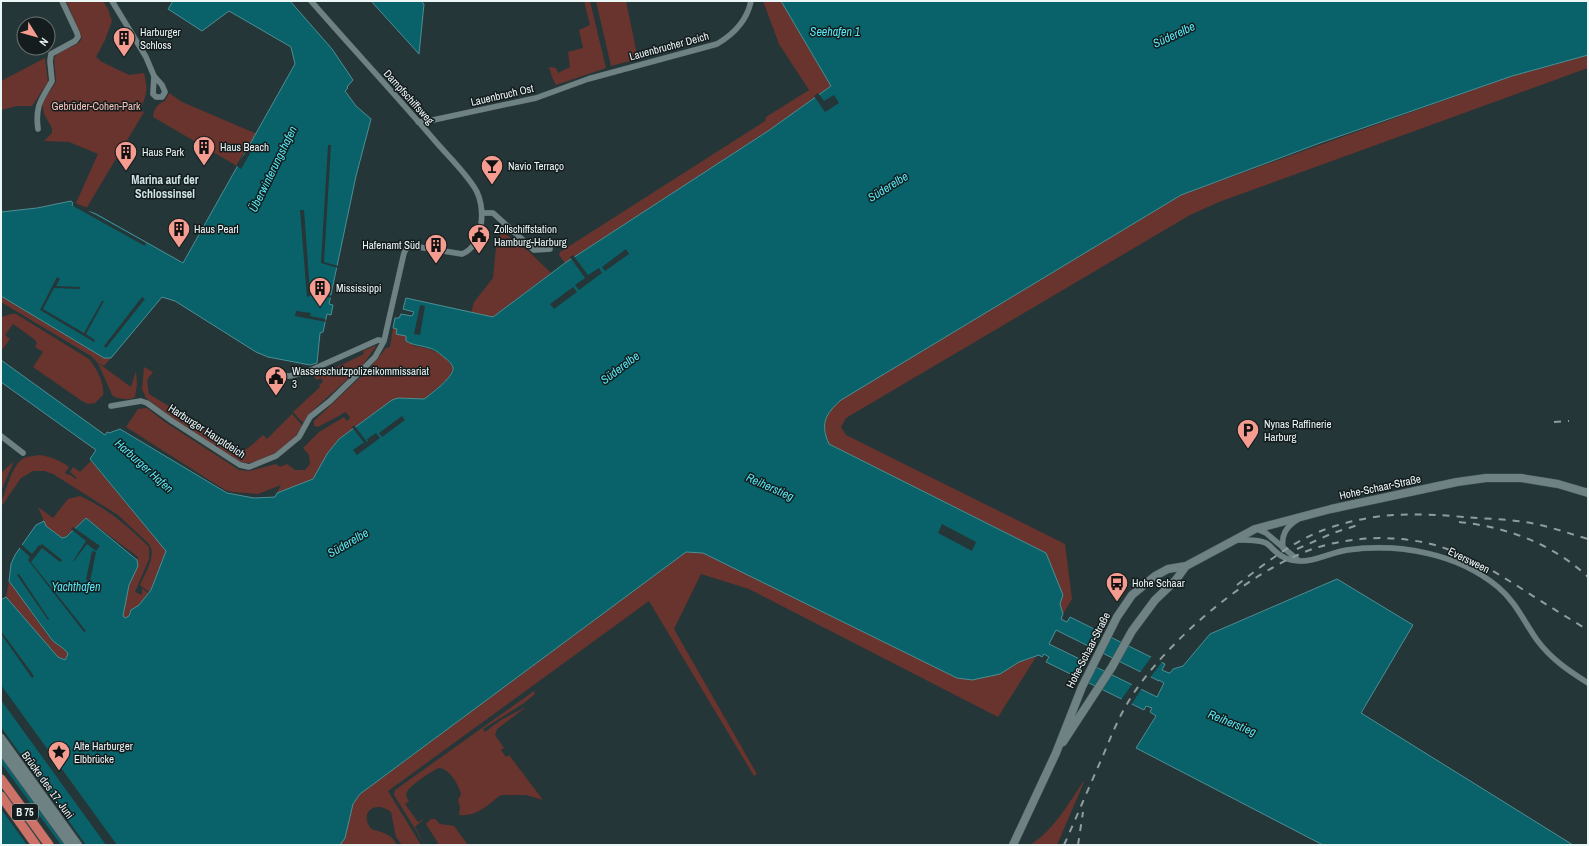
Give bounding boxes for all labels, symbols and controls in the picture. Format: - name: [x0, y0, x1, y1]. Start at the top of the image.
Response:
- north arrow: [16, 16, 56, 56]
- water label: Süderelbe: [1150, 18, 1198, 52]
- water label: Seehafen 1: [810, 24, 860, 40]
- building icon: Harburger Schloss: [111, 25, 137, 58]
- place label: Harburger Schloss: [140, 25, 181, 52]
- street label: Lauenbrucher Deich: [628, 29, 710, 63]
- text: N: [36, 35, 52, 49]
- street label: Dampfschiffsweg: [381, 67, 437, 127]
- street label: Lauenbruch Ost: [469, 81, 535, 109]
- park label: Gebrüder-Cohen-Park: [51, 99, 141, 113]
- water label: Überwinterungshafen: [244, 123, 301, 215]
- building icon: Haus Beach: [191, 134, 217, 167]
- building icon: Haus Park: [113, 139, 139, 172]
- place label: Haus Beach: [220, 140, 269, 154]
- place label: Haus Park: [142, 145, 185, 159]
- bar icon: Navio Terraço: [479, 153, 505, 186]
- place label: Navio Terraço: [508, 159, 564, 173]
- water label: Süderelbe: [865, 168, 912, 206]
- district label: Marina auf der Schlossinsel: [131, 172, 199, 202]
- building icon: Haus Pearl: [166, 216, 192, 249]
- place label: Haus Pearl: [194, 222, 239, 236]
- public building icon: Zollschiffstation Hamburg-Harburg: [466, 222, 492, 255]
- place label: Zollschiffstation Hamburg-Harburg: [494, 222, 567, 249]
- building icon: Hafenamt Süd: [423, 232, 449, 265]
- place label: Hafenamt Süd: [362, 238, 420, 252]
- building icon: Mississippi: [307, 275, 333, 308]
- place label: Mississippi: [336, 281, 382, 295]
- water label: Süderelbe: [597, 348, 643, 388]
- public building icon: Wasserschutzpolizeikommissariat 3: [263, 364, 289, 397]
- place label: Wasserschutzpolizeikommissariat 3: [292, 364, 430, 391]
- street label: Harburger Hauptdeich: [166, 401, 248, 461]
- parking icon: Nynas Raffinerie Harburg: [1235, 417, 1261, 450]
- place label: Nynas Raffinerie Harburg: [1264, 417, 1332, 444]
- water label: Harburger Hafen: [111, 436, 177, 496]
- water label: Reiherstieg: [744, 469, 797, 505]
- street label: Hohe-Schaar-Straße: [1338, 472, 1422, 502]
- water label: Süderelbe: [325, 525, 372, 561]
- street label: Eversween: [1446, 544, 1492, 576]
- bus stop icon: Hohe Schaar: [1104, 570, 1130, 603]
- place label: Hohe Schaar: [1132, 576, 1185, 590]
- water label: Yachthafen: [52, 579, 100, 595]
- street label: Hohe-Schaar-Straße: [1063, 610, 1113, 690]
- water label: Reiherstieg: [1205, 706, 1259, 740]
- place icon: Alte Harburger Elbbrücke: [46, 739, 72, 772]
- place label: Alte Harburger Elbbrücke: [73, 739, 133, 766]
- street label: Brücke des 17. Juni: [19, 749, 77, 821]
- road number: B 75: [12, 804, 38, 820]

